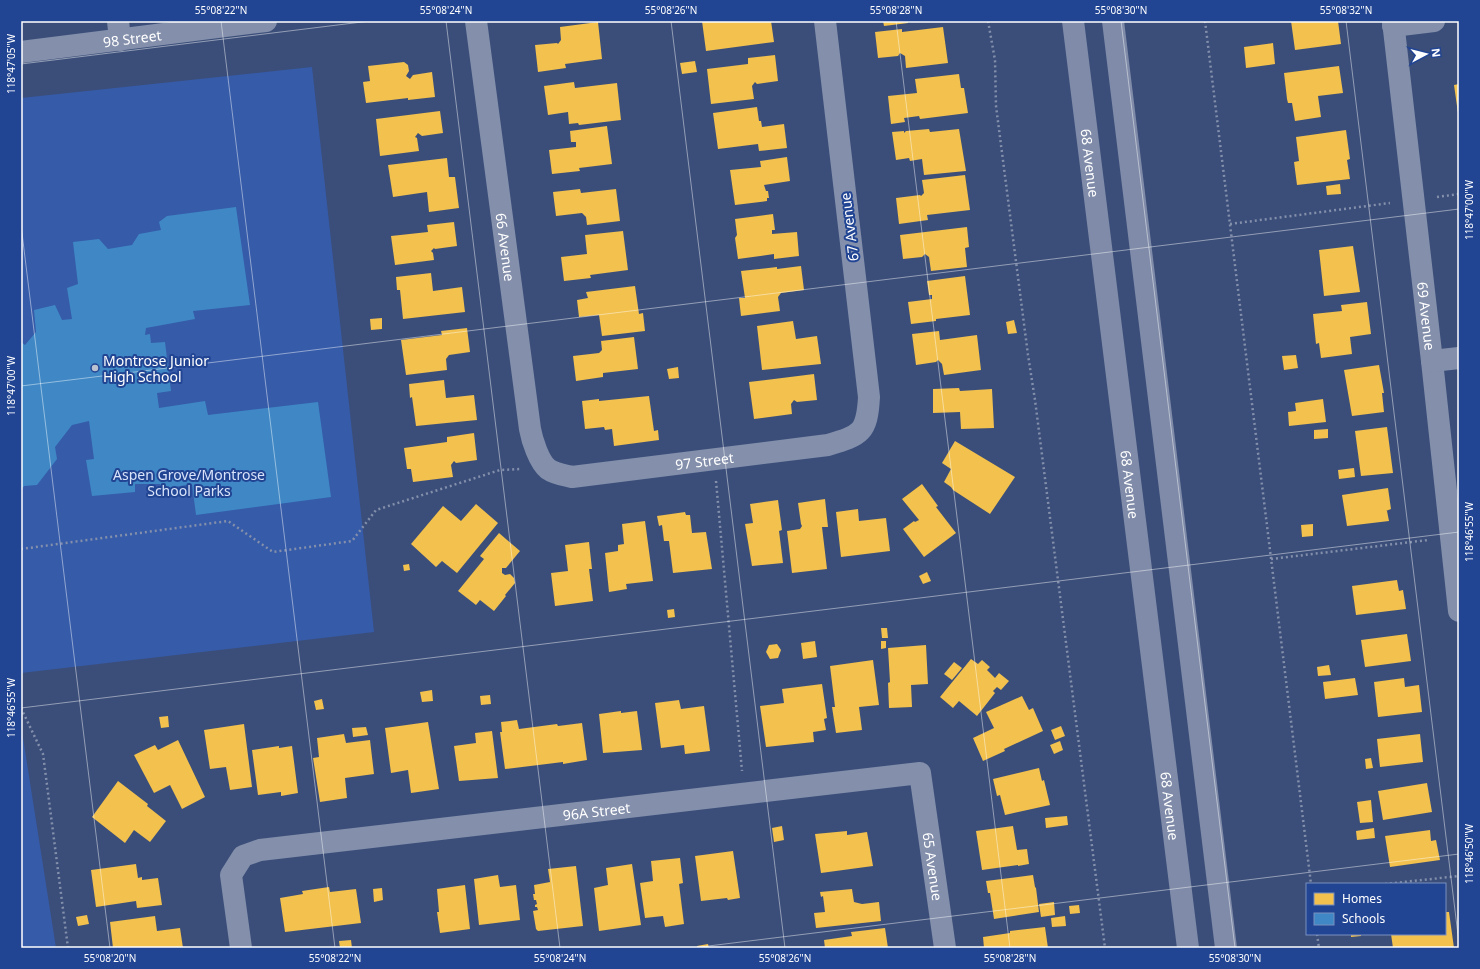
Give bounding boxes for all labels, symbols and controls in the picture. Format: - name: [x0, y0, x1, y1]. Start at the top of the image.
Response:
- text: 55°08'22"N: [195, 3, 247, 17]
- text: 55°08'24"N: [420, 3, 472, 17]
- text: 55°08'26"N: [645, 3, 697, 17]
- text: 55°08'28"N: [870, 3, 922, 17]
- text: 55°08'30"N: [1095, 3, 1147, 17]
- text: 55°08'32"N: [1320, 3, 1372, 17]
- street label: 98 Street: [102, 25, 162, 51]
- text: 118°47'05"W: [4, 33, 18, 94]
- north arrow: [1406, 34, 1446, 74]
- text: N: [1428, 47, 1444, 58]
- street label: 68 Avenue: [1077, 128, 1104, 198]
- text: 118°47'00"W: [1462, 179, 1476, 240]
- street label: 67 Avenue: [835, 192, 863, 262]
- street label: 66 Avenue: [492, 212, 520, 283]
- street label: 69 Avenue: [1413, 281, 1440, 351]
- place label: Montrose Junior High School: [103, 351, 209, 386]
- text: 118°47'00"W: [4, 355, 18, 416]
- marker: Montrose Junior High School: [90, 363, 100, 373]
- street label: 97 Street: [674, 447, 735, 474]
- street label: 68 Avenue: [1117, 449, 1144, 520]
- park label: Aspen Grove/Montrose School Parks: [113, 465, 265, 500]
- text: 118°46'55"W: [1462, 501, 1476, 562]
- text: 118°46'55"W: [4, 677, 18, 738]
- street label: 68 Avenue: [1157, 771, 1184, 841]
- street label: 96A Street: [562, 797, 631, 824]
- text: 118°46'50"W: [1462, 823, 1476, 884]
- street label: 65 Avenue: [919, 831, 948, 902]
- legend: [1306, 883, 1446, 935]
- text: Homes: [1342, 890, 1382, 907]
- text: Schools: [1342, 910, 1385, 927]
- text: 55°08'20"N: [84, 951, 136, 965]
- text: 55°08'22"N: [309, 951, 361, 965]
- text: 55°08'24"N: [534, 951, 586, 965]
- text: 55°08'26"N: [759, 951, 811, 965]
- text: 55°08'28"N: [984, 951, 1036, 965]
- text: 55°08'30"N: [1209, 951, 1261, 965]

